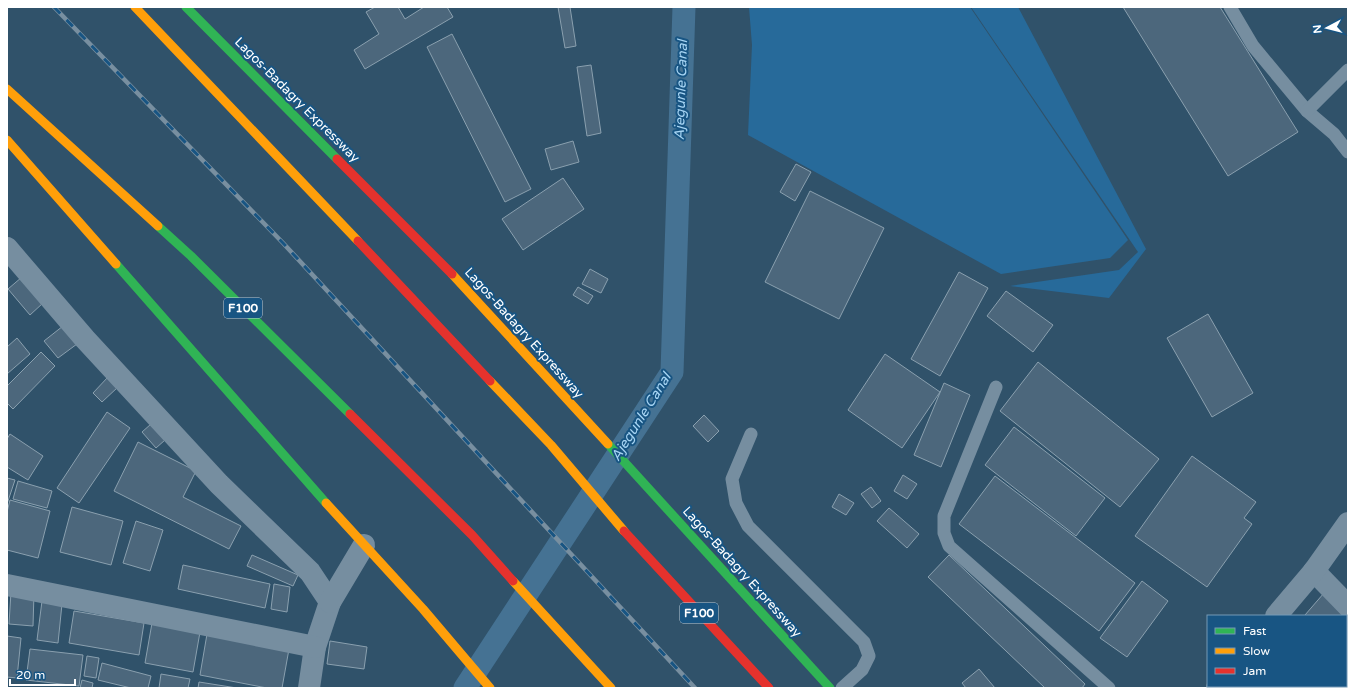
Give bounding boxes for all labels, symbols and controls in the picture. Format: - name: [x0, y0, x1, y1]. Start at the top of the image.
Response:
- north arrow: [1307, 8, 1347, 48]
- text: N: [1311, 24, 1325, 34]
- street label: Lagos-Badagry Expressway: [231, 34, 363, 166]
- water label: Ajegunle Canal: [671, 38, 691, 140]
- street label: Lagos-Badagry Expressway: [461, 264, 587, 402]
- road number: F100: [224, 298, 262, 318]
- water label: Ajegunle Canal: [607, 369, 676, 464]
- street label: Lagos-Badagry Expressway: [679, 503, 805, 641]
- road number: F100: [680, 603, 718, 623]
- legend: [1207, 615, 1347, 687]
- text: Fast: [1243, 624, 1267, 638]
- text: Slow: [1243, 644, 1270, 658]
- scale bar: [10, 661, 75, 687]
- text: Jam: [1243, 664, 1266, 678]
- text: 20 m: [16, 668, 45, 682]

